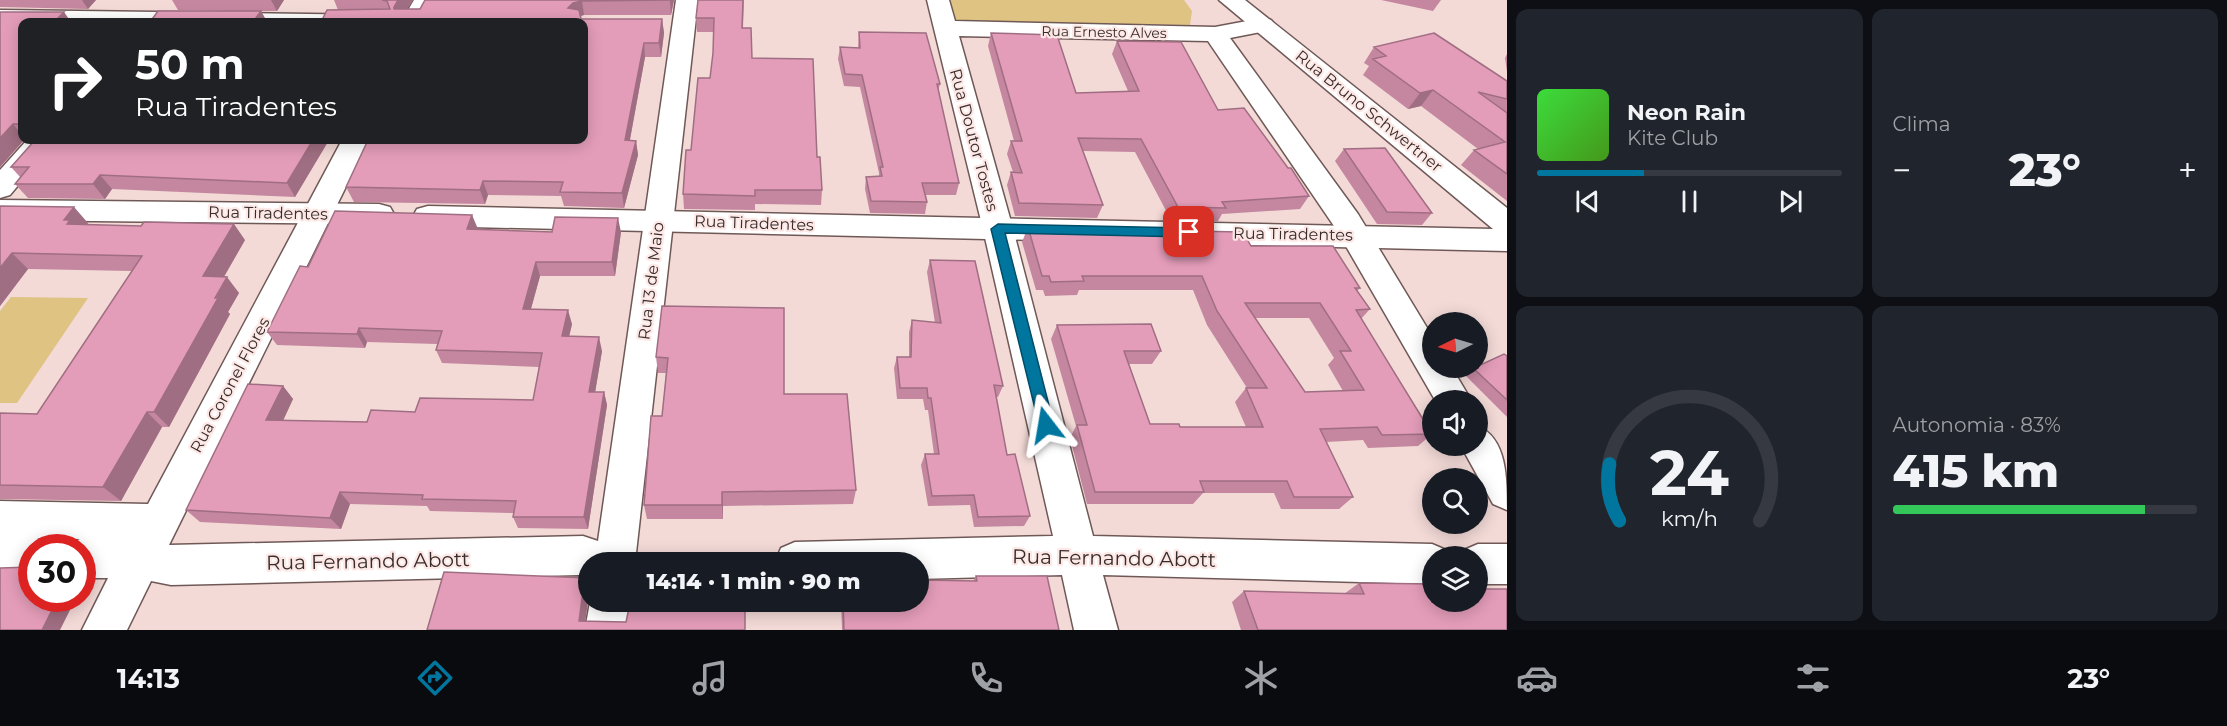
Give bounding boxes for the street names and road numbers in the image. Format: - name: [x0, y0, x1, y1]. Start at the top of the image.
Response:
- street label: Rua Ernesto Alves: [1041, 22, 1167, 42]
- street label: Rua Bruno Schwertner: [1292, 46, 1446, 176]
- street label: Rua Doutor Tostes: [946, 67, 1002, 213]
- street label: Rua Tiradentes: [208, 202, 328, 224]
- street label: Rua Tiradentes: [694, 211, 814, 235]
- street label: Rua 13 de Maio: [634, 221, 668, 341]
- street label: Rua Tiradentes: [1233, 223, 1353, 245]
- street label: Rua Coronel Flores: [186, 314, 274, 456]
- street label: Rua Fernando Abott: [1012, 544, 1216, 572]
- street label: Rua Fernando Abott: [266, 547, 470, 575]

